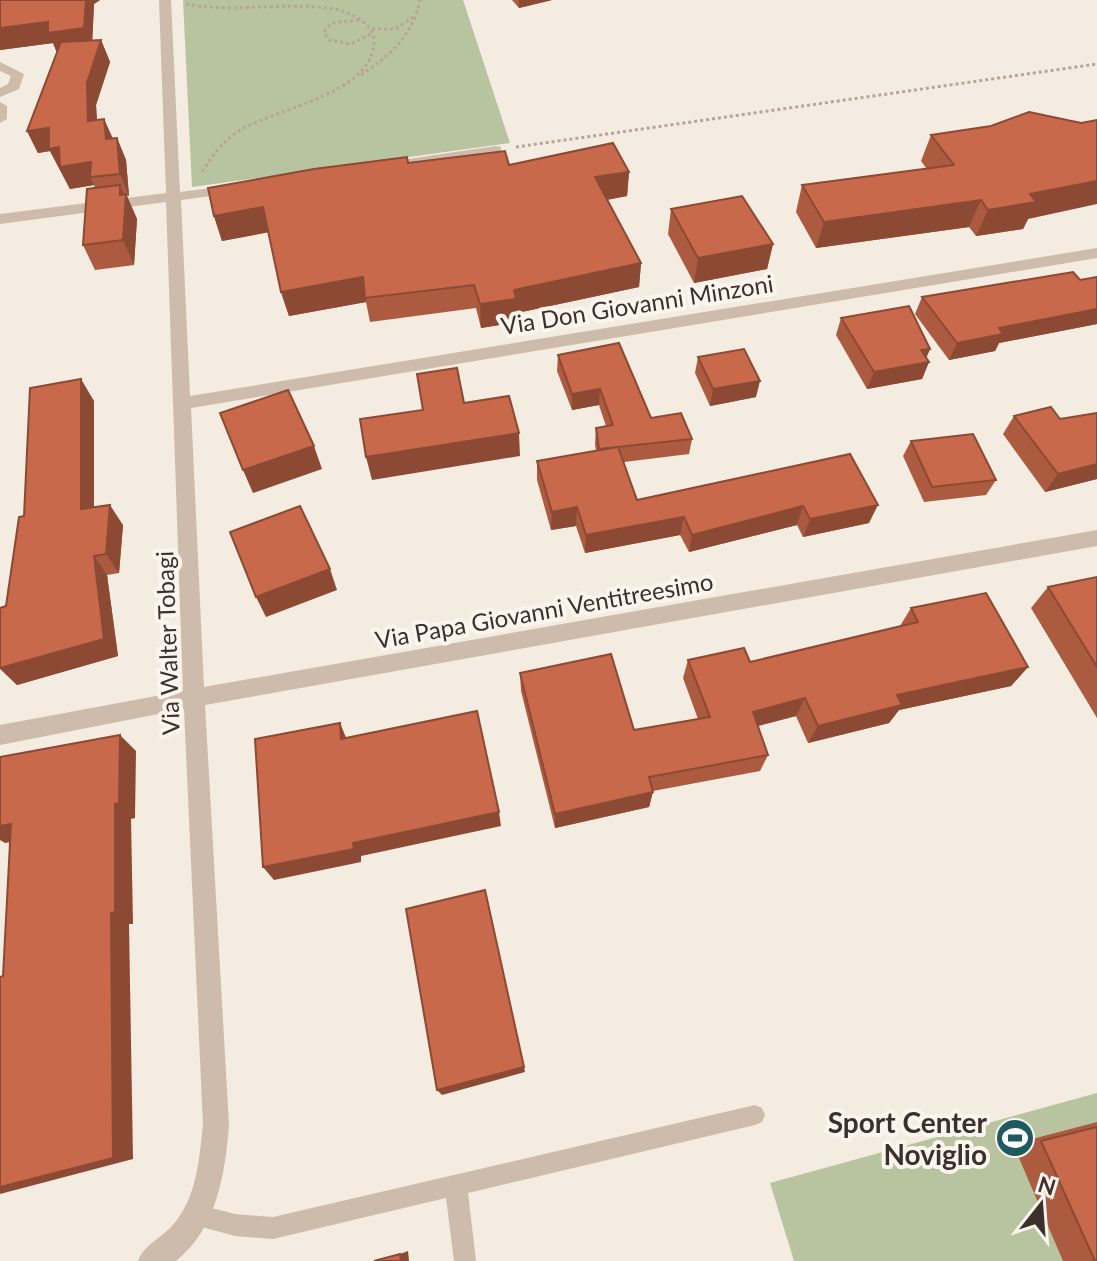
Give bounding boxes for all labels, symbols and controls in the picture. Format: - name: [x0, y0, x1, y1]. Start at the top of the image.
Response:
- street label: Via Don Giovanni Minzoni: [499, 268, 775, 340]
- street label: Via Walter Tobagi: [149, 550, 185, 736]
- street label: Via Papa Giovanni Ventitreesimo: [373, 566, 715, 654]
- place label: Sport Center Noviglio: [828, 1105, 988, 1171]
- sports icon: Sport Center Noviglio: [994, 1117, 1036, 1159]
- north arrow: [1001, 1165, 1081, 1245]
- text: N: [1035, 1170, 1059, 1201]

